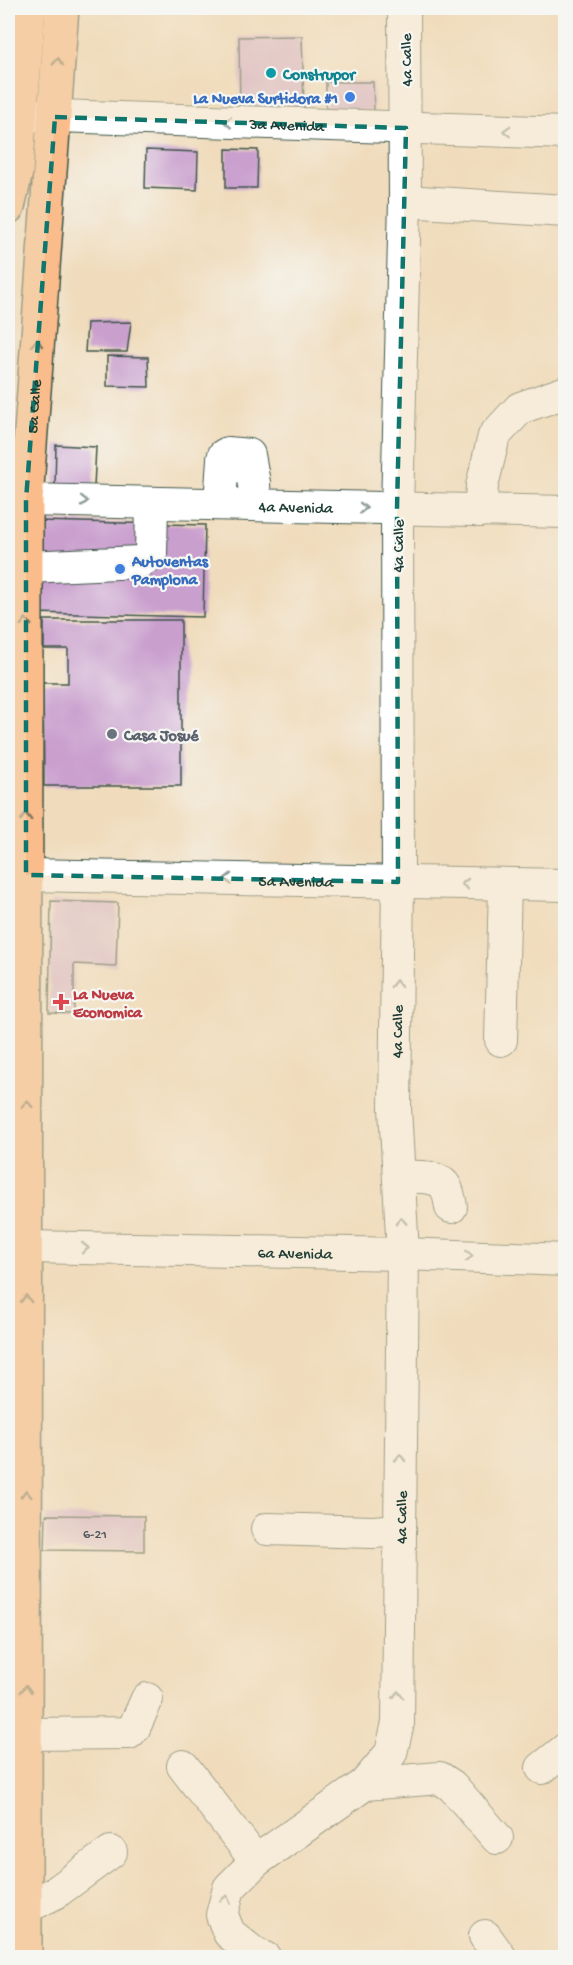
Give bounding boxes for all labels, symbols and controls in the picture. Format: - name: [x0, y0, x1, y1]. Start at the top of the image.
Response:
- street label: 4a Calle: [399, 32, 418, 87]
- one-way arrow: [52, 58, 65, 67]
- marker: Construpor: [264, 66, 278, 80]
- place label: Construpor: [282, 67, 357, 86]
- marker: La Nueva Surtidora #1: [343, 90, 357, 104]
- place label: La Nueva Surtidora #1: [193, 91, 338, 110]
- one-way arrow: [224, 116, 233, 129]
- street label: 3a Avenida: [248, 116, 326, 138]
- one-way arrow: [503, 125, 512, 137]
- one-way arrow: [30, 339, 43, 348]
- street label: 5a Calle: [25, 378, 48, 434]
- one-way arrow: [80, 495, 89, 507]
- street label: 4a Avenida: [258, 499, 334, 520]
- one-way arrow: [359, 501, 368, 514]
- street label: 4a Calle: [391, 519, 410, 573]
- place label: Autoventas Pamplona: [131, 554, 209, 591]
- marker: Autoventas Pamplona: [113, 562, 127, 576]
- one-way arrow: [20, 617, 32, 626]
- marker: Casa Josué: [105, 727, 119, 741]
- place label: Casa Josué: [123, 728, 199, 747]
- one-way arrow: [20, 812, 32, 821]
- one-way arrow: [224, 873, 233, 885]
- street label: 5a Avenida: [258, 873, 335, 894]
- one-way arrow: [461, 877, 470, 890]
- one-way arrow: [390, 980, 403, 989]
- place label: La Nueva Economica: [73, 987, 143, 1024]
- marker: La Nueva Economica: [54, 995, 68, 1009]
- street label: 4a Calle: [390, 1004, 409, 1058]
- one-way arrow: [21, 1100, 33, 1109]
- one-way arrow: [395, 1216, 408, 1225]
- one-way arrow: [81, 1242, 90, 1254]
- street label: 6a Avenida: [257, 1245, 334, 1266]
- one-way arrow: [465, 1250, 474, 1263]
- one-way arrow: [20, 1295, 33, 1304]
- one-way arrow: [394, 1453, 407, 1462]
- one-way arrow: [20, 1490, 32, 1499]
- street label: 4a Calle: [394, 1490, 413, 1544]
- house number: 6-21: [83, 1527, 107, 1544]
- one-way arrow: [20, 1685, 32, 1694]
- one-way arrow: [392, 1690, 405, 1699]
- one-way arrow: [219, 1894, 231, 1905]

